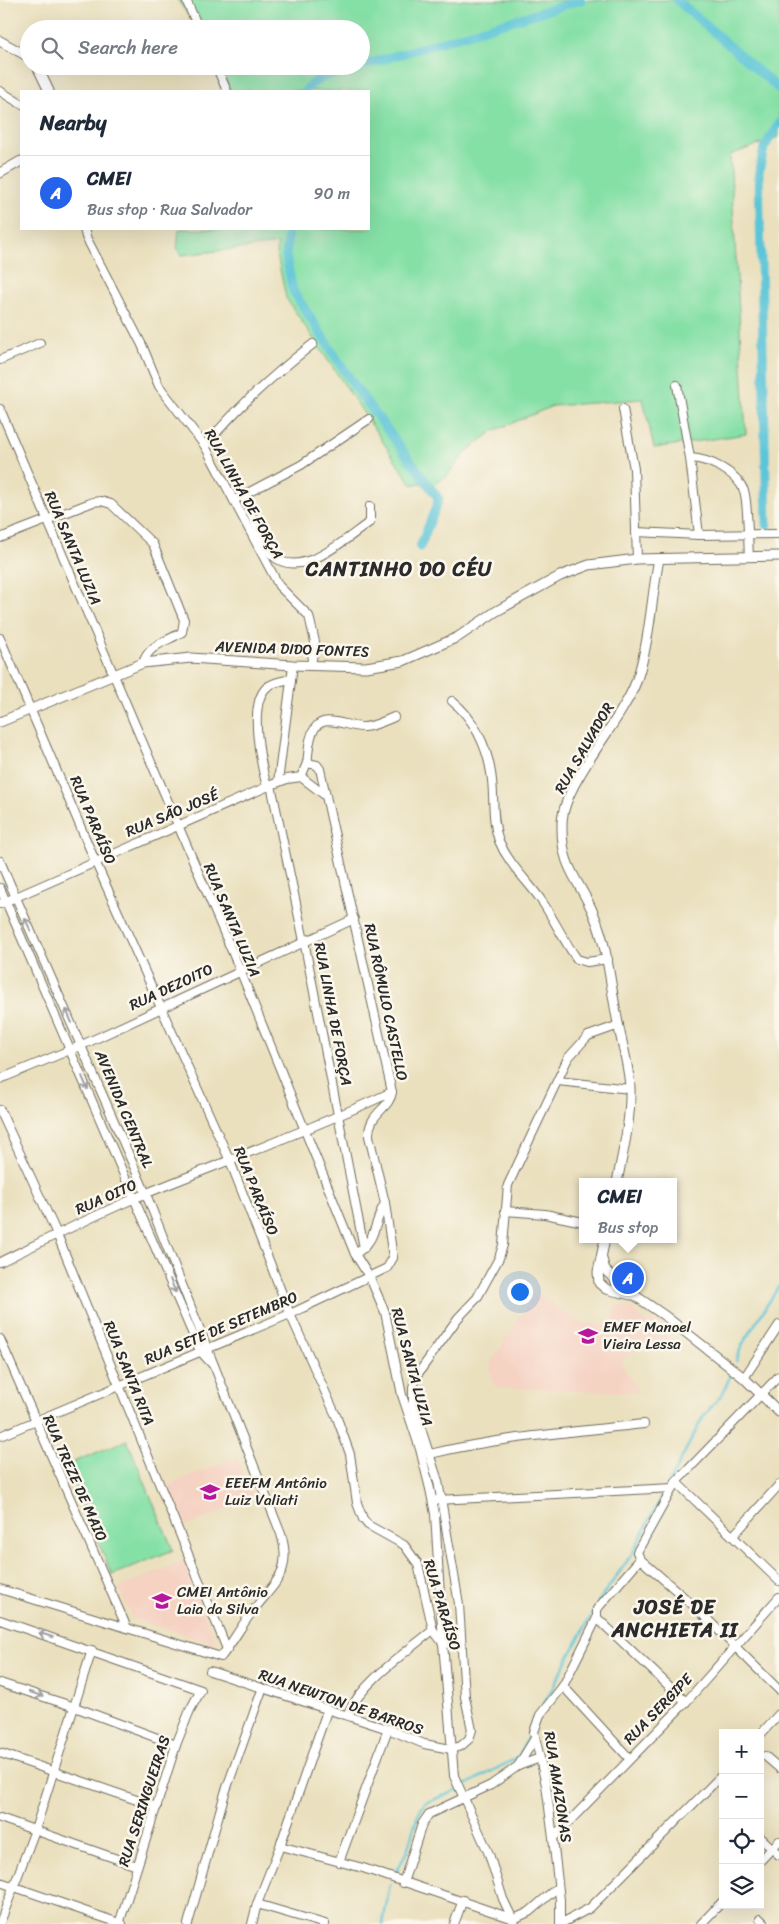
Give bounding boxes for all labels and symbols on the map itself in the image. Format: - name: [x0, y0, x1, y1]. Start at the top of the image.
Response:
- street label: RUA LINHA DE FORÇA: [197, 424, 291, 564]
- street label: RUA SANTA LUZIA: [37, 487, 109, 609]
- district label: CANTINHO DO CÉU: [305, 552, 492, 587]
- street label: AVENIDA DIDO FONTES: [214, 633, 369, 665]
- street label: RUA SALVADOR: [547, 697, 621, 799]
- street label: RUA PARAÍSO: [63, 771, 124, 869]
- street label: RUA SÃO JOSÉ: [121, 781, 224, 844]
- street label: RUA SANTA LUZIA: [196, 859, 268, 981]
- one-way arrow: [23, 918, 33, 933]
- street label: RUA RÔMULO CASTELLO: [357, 921, 415, 1083]
- street label: RUA LINHA DE FORÇA: [306, 940, 360, 1088]
- street label: RUA DEZOITO: [125, 956, 217, 1018]
- one-way arrow: [64, 1009, 74, 1024]
- street label: AVENIDA CENTRAL: [87, 1045, 161, 1172]
- one-way arrow: [81, 1075, 90, 1090]
- street label: RUA PARAÍSO: [226, 1142, 286, 1240]
- street label: RUA OITO: [71, 1172, 141, 1222]
- pin: A: [612, 1259, 644, 1297]
- one-way arrow: [168, 1278, 178, 1293]
- your location: [507, 1279, 533, 1305]
- street label: RUA SETE DE SETEMBRO: [140, 1284, 302, 1372]
- street label: RUA SANTA LUZIA: [384, 1305, 440, 1429]
- place label: EMEF Manoel Vieira Lessa: [603, 1314, 692, 1357]
- street label: RUA SANTA RITA: [96, 1317, 162, 1429]
- school or university icon: EMEF Manoel Vieira Lessa: [577, 1325, 599, 1347]
- street label: RUA TREZE DE MAIO: [35, 1410, 115, 1546]
- place label: EEEFM Antônio Luiz Valiati: [225, 1470, 327, 1513]
- school or university icon: EEEFM Antônio Luiz Valiati: [199, 1481, 221, 1503]
- street label: RUA PARAÍSO: [416, 1556, 468, 1654]
- place label: CMEI Antônio Laia da Silva: [177, 1579, 268, 1622]
- school or university icon: CMEI Antônio Laia da Silva: [151, 1590, 173, 1612]
- district label: JOSÉ DE ANCHIETA II: [611, 1590, 739, 1648]
- one-way arrow: [39, 1630, 54, 1639]
- street label: RUA NEWTON DE BARROS: [255, 1662, 428, 1743]
- street label: RUA SERGIPE: [617, 1666, 700, 1751]
- one-way arrow: [28, 1690, 44, 1700]
- street label: RUA AMAZONAS: [536, 1730, 580, 1845]
- street label: RUA SERINGUEIRAS: [111, 1732, 178, 1870]

